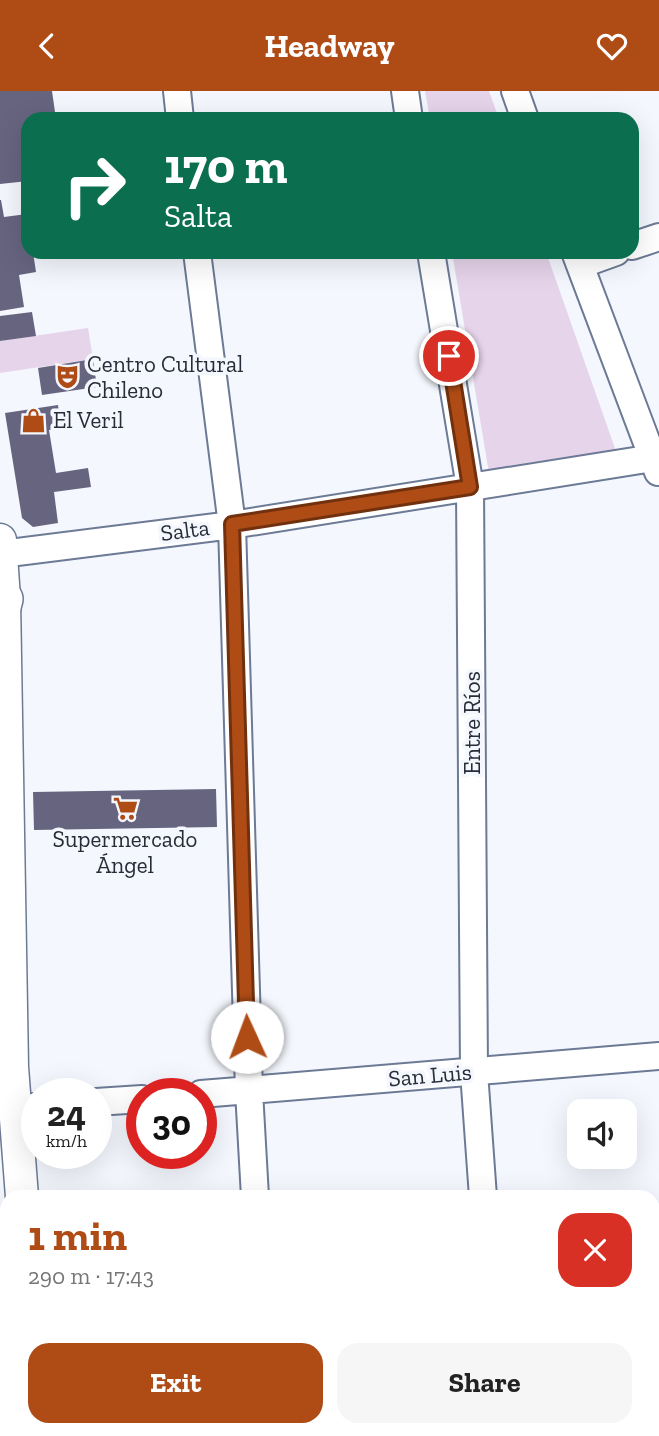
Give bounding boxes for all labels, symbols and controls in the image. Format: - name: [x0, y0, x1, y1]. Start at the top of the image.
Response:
- icon: back: [28, 27, 66, 65]
- text: Headway: [264, 27, 395, 65]
- icon: heart: [593, 27, 631, 65]
- text: 170 m: [164, 137, 287, 196]
- icon: right: [49, 140, 140, 231]
- text: Salta: [164, 197, 232, 235]
- pin: [419, 326, 479, 386]
- icon: arrive: [430, 337, 468, 375]
- place label: Centro Cultural Chileno: [87, 350, 243, 404]
- theatre icon: Centro Cultural Chileno: [53, 363, 81, 391]
- shop icon: El Veril: [19, 406, 47, 434]
- place label: El Veril: [53, 406, 124, 434]
- street label: Salta: [159, 513, 211, 547]
- street label: Entre Ríos: [458, 671, 486, 775]
- supermarket icon: Supermercado Ángel: [111, 795, 139, 823]
- place label: Supermercado Ángel: [53, 825, 197, 879]
- position arrow: [210, 1000, 284, 1074]
- street label: San Luis: [387, 1057, 473, 1093]
- speed limit sign: 30: [126, 1078, 217, 1169]
- text: 24: [47, 1093, 86, 1135]
- map controls: [567, 1099, 637, 1169]
- button: sound: [567, 1099, 637, 1169]
- text: km/h: [46, 1130, 87, 1152]
- text: 1 min: [28, 1210, 127, 1261]
- button: close: [558, 1213, 632, 1287]
- text: 290 m · 17:43: [28, 1262, 154, 1290]
- button: Exit: [28, 1343, 323, 1423]
- button: Share: [337, 1343, 632, 1423]

